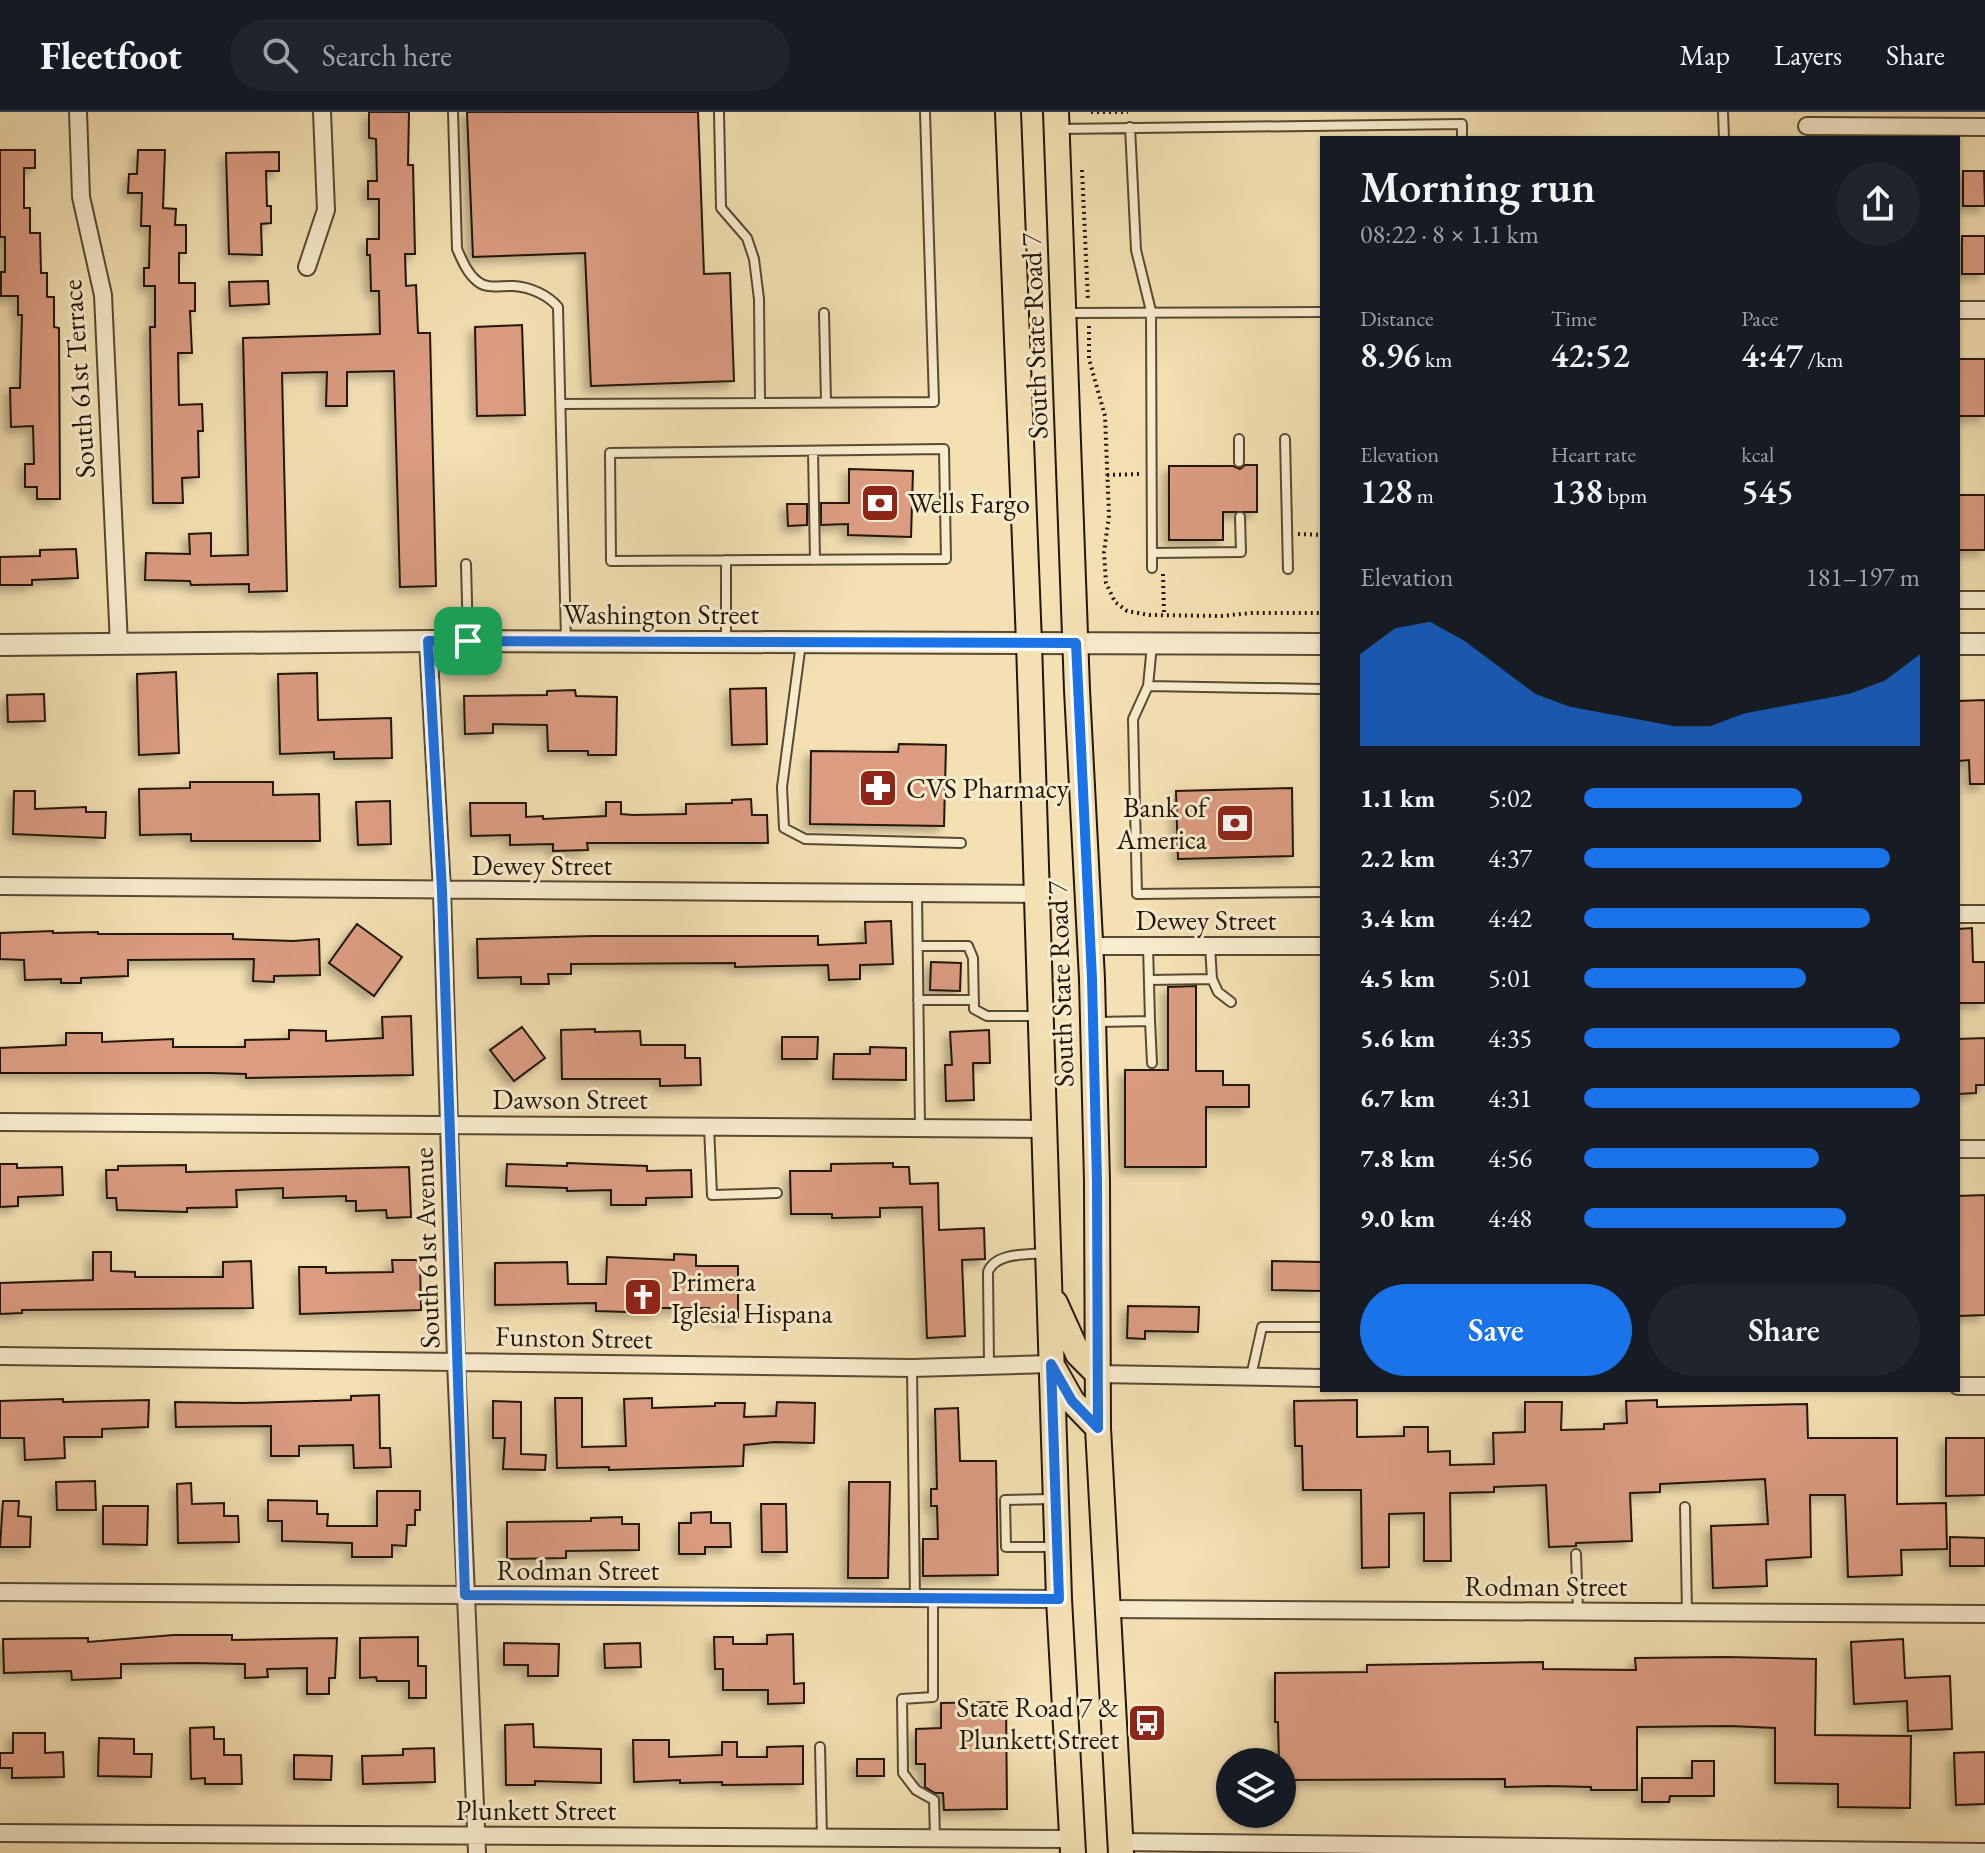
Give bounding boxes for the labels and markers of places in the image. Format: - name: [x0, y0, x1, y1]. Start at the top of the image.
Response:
- bank icon: Wells Fargo: [859, 482, 901, 524]
- place label: Wells Fargo: [908, 485, 1030, 521]
- pin: [434, 607, 502, 675]
- pharmacy icon: CVS Pharmacy: [857, 767, 899, 809]
- place label: CVS Pharmacy: [906, 770, 1070, 806]
- place label: Bank of America: [1116, 789, 1210, 857]
- bank icon: Bank of America: [1214, 802, 1256, 844]
- place label: Primera Iglesia Hispana: [671, 1263, 834, 1331]
- church icon: Primera Iglesia Hispana: [622, 1276, 664, 1318]
- place label: State Road 7 & Plunkett Street: [956, 1689, 1119, 1757]
- bus stop icon: State Road 7 & Plunkett Street: [1126, 1702, 1168, 1744]

